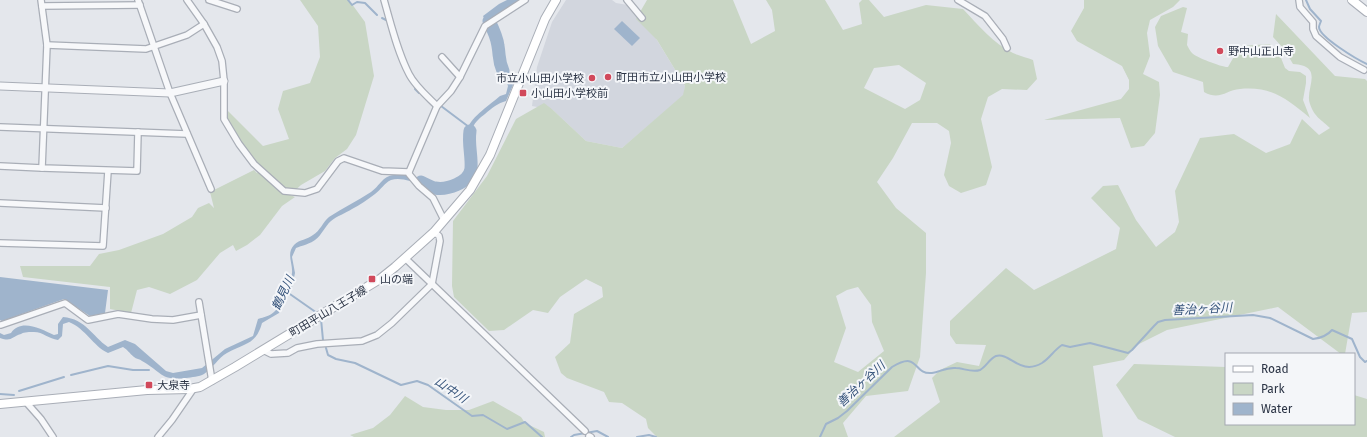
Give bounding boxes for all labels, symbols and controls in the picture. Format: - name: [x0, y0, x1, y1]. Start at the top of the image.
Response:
- place label: 野中山正山寺: [1228, 45, 1294, 58]
- marker: 野中山正山寺: [1215, 46, 1225, 56]
- place label: 町田市立小山田小学校: [616, 71, 726, 84]
- place label: 市立小山田小学校: [496, 72, 584, 85]
- marker: 町田市立小山田小学校: [603, 72, 613, 82]
- marker: 市立小山田小学校: [587, 73, 597, 83]
- place label: 小山田小学校前: [531, 87, 608, 100]
- marker: 小山田小学校前: [518, 88, 528, 98]
- water label: 鶴見川: [269, 272, 298, 312]
- place label: 山の端: [380, 273, 413, 286]
- marker: 山の端: [367, 274, 377, 284]
- street label: 町田平山八王子線: [287, 283, 369, 340]
- water label: 善治ヶ谷川: [1172, 300, 1234, 318]
- legend: [1225, 353, 1355, 425]
- water label: 善治ヶ谷川: [834, 357, 889, 410]
- text: Road: [1261, 362, 1289, 376]
- water label: 山中川: [432, 374, 471, 407]
- place label: 大泉寺: [157, 379, 190, 392]
- marker: 大泉寺: [144, 380, 154, 390]
- text: Park: [1261, 382, 1285, 396]
- text: Water: [1261, 402, 1293, 416]

